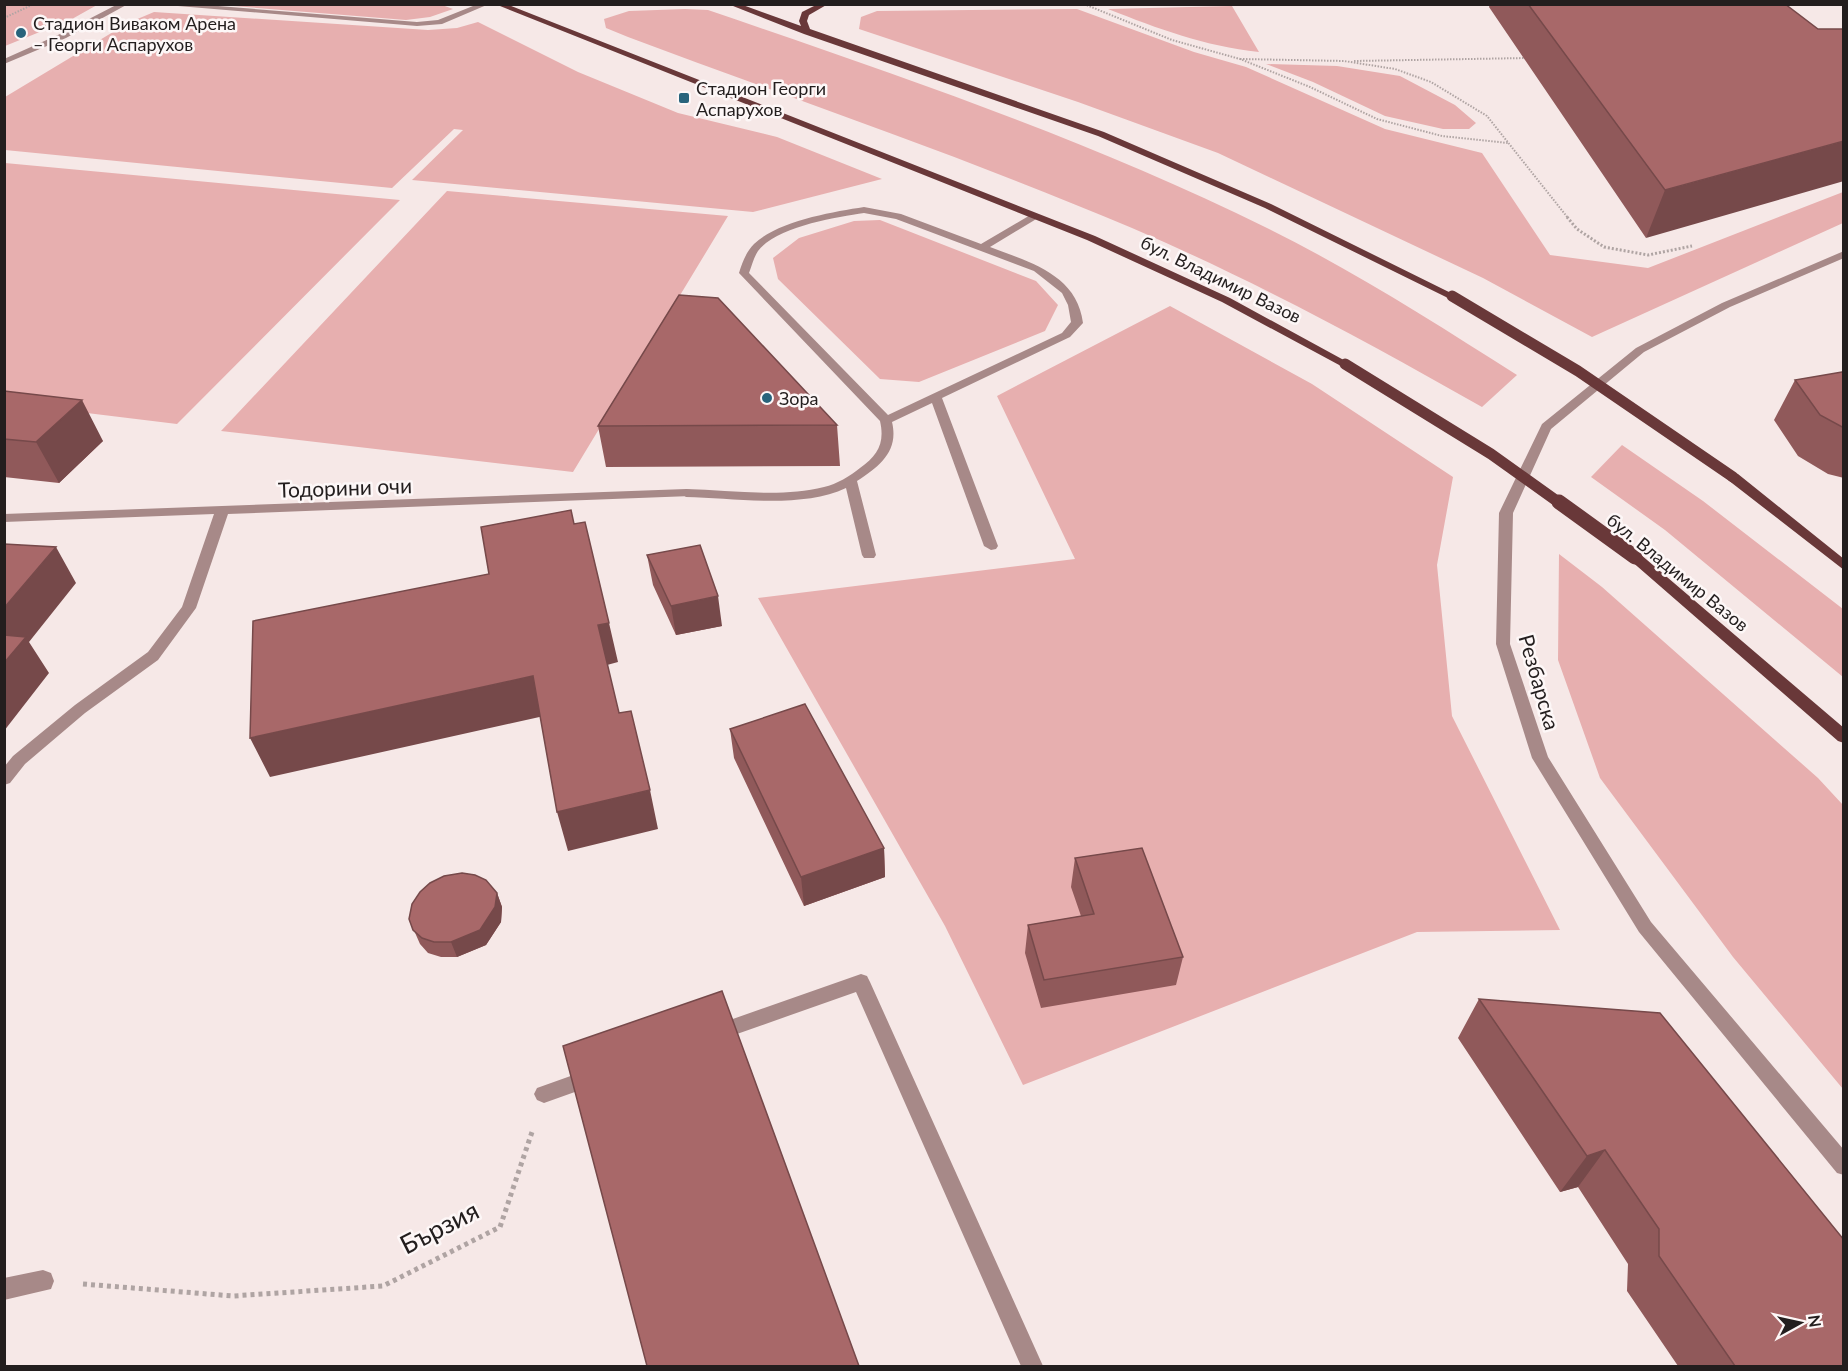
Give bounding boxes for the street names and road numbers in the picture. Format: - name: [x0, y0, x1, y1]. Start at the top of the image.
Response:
- street label: бул. Владимир Вазов: [1137, 231, 1305, 327]
- street label: Тодорини очи: [278, 472, 412, 502]
- street label: бул. Владимир Вазов: [1603, 508, 1753, 636]
- street label: Резбарска: [1514, 631, 1566, 733]
- street label: Бързия: [394, 1194, 484, 1260]

